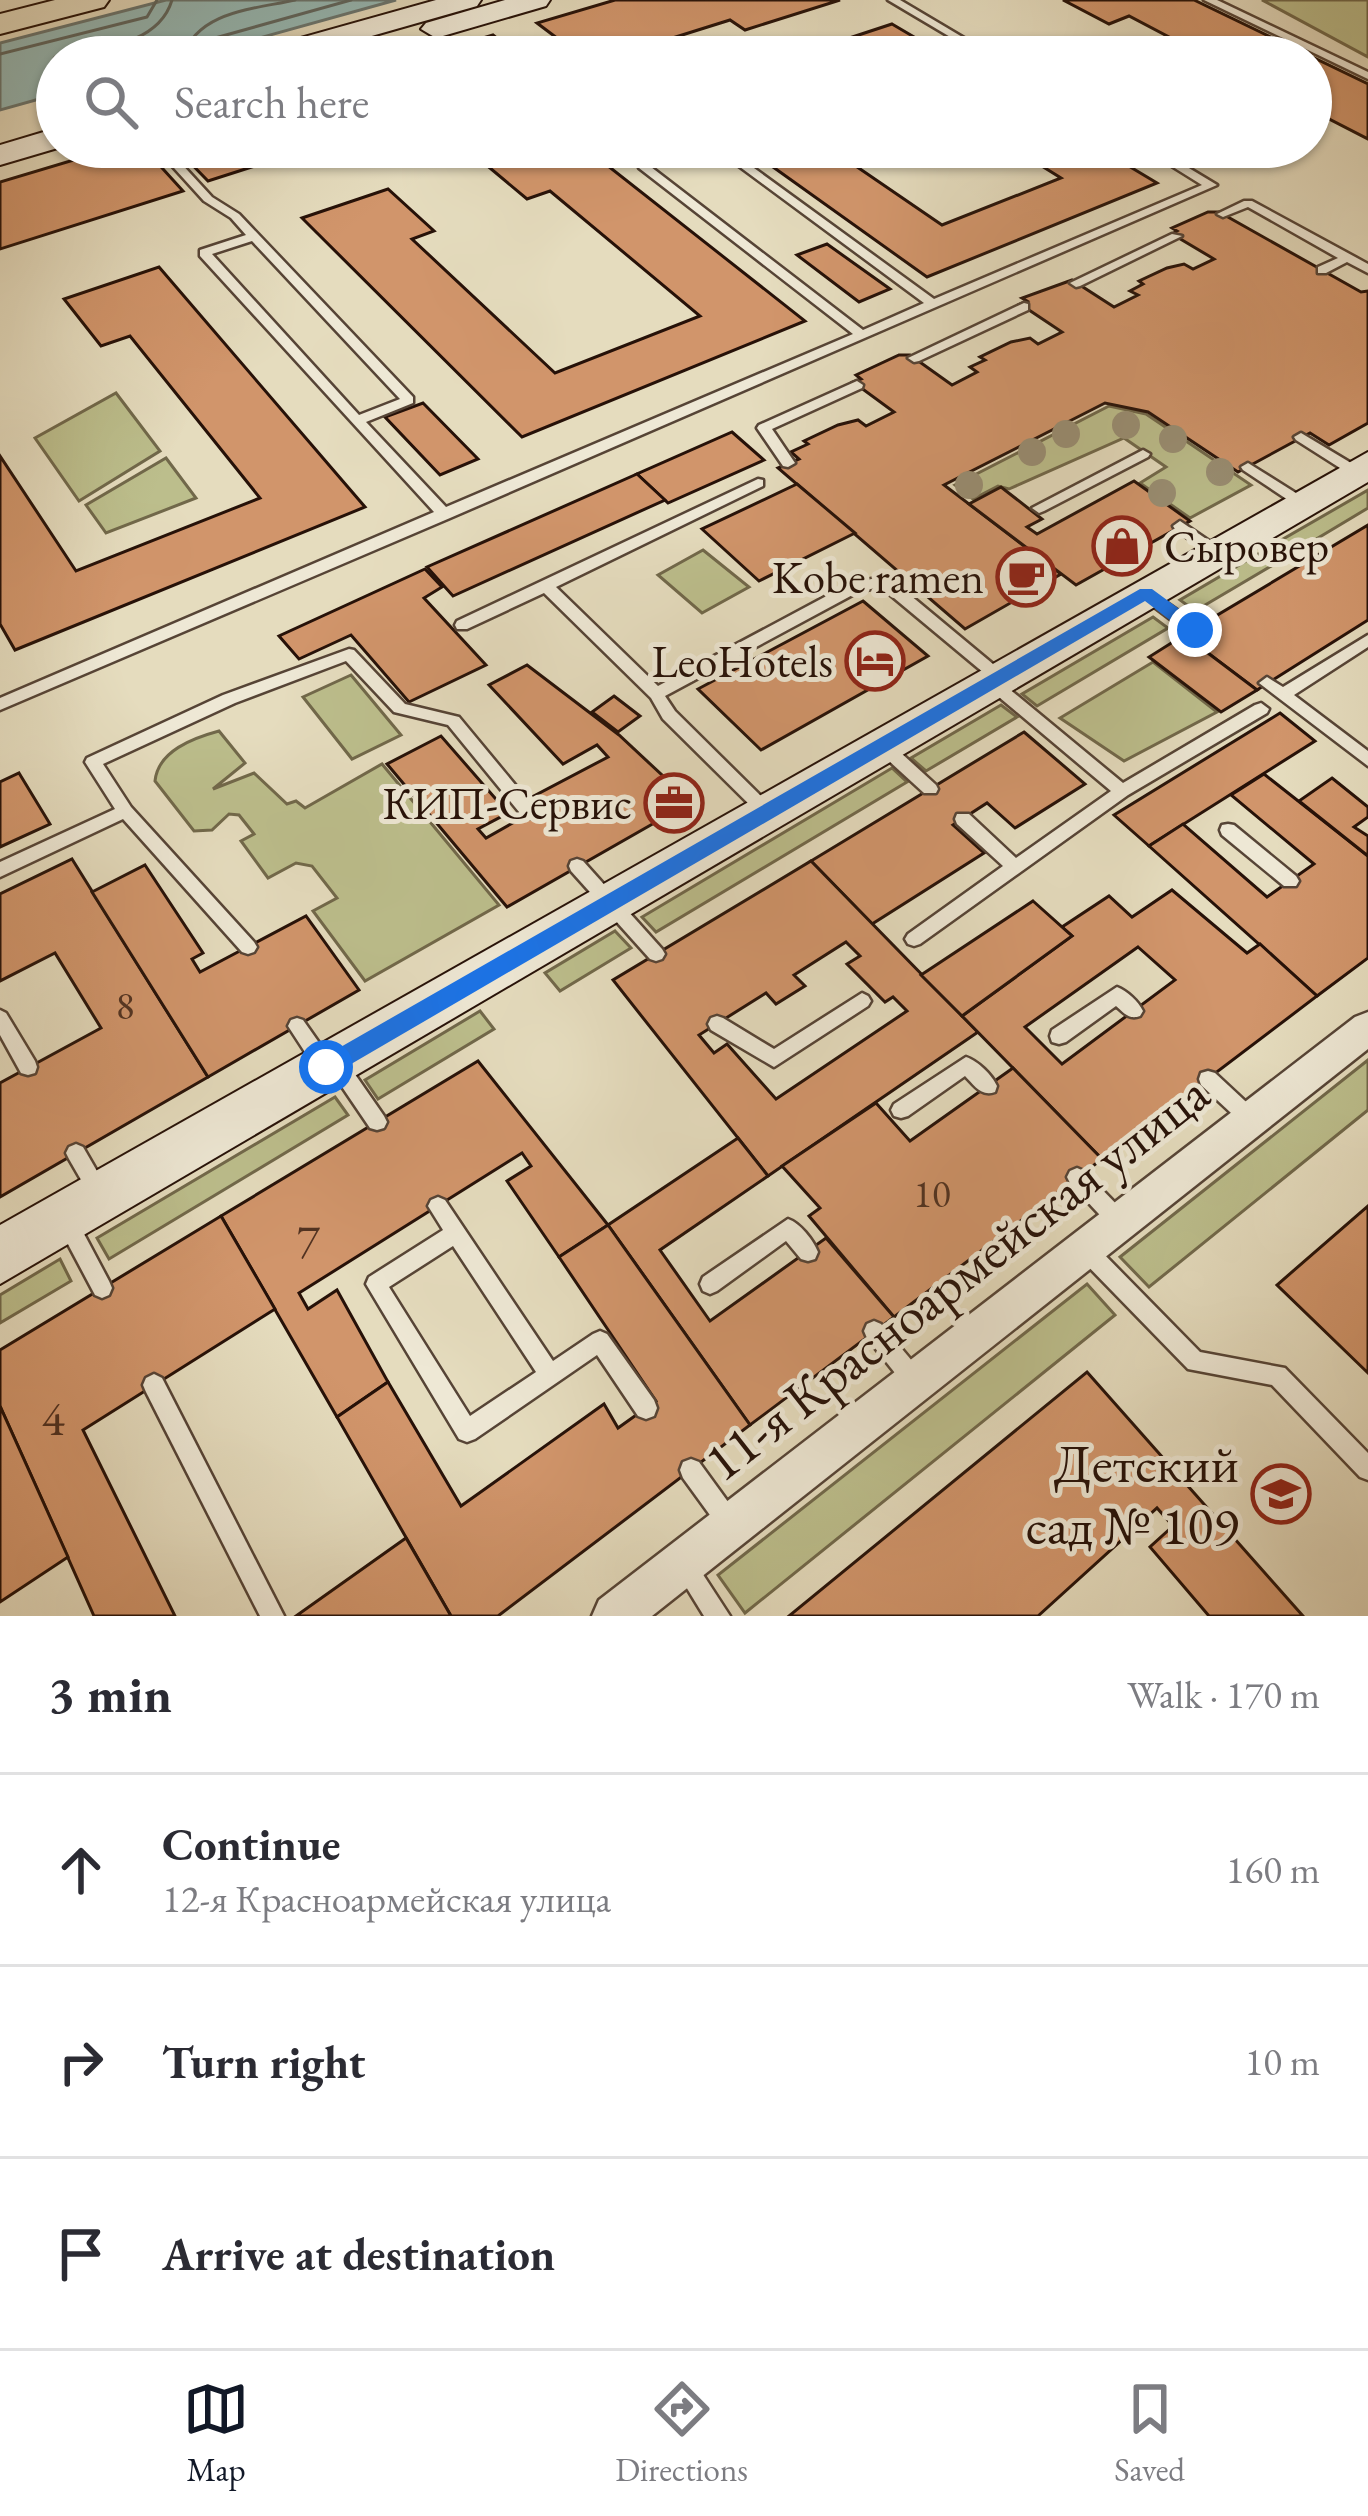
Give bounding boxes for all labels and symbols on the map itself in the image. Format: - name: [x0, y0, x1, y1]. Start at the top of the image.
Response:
- shop icon: Сыровер: [1091, 515, 1153, 577]
- place label: Сыровер: [1164, 517, 1329, 575]
- cafe icon: Kobe ramen: [995, 546, 1057, 608]
- place label: Kobe ramen: [772, 548, 984, 606]
- route end: [1168, 603, 1222, 657]
- hotel icon: LeoHotels: [844, 630, 906, 692]
- place label: LeoHotels: [652, 632, 833, 690]
- office icon: КИП-Сервис: [643, 772, 705, 834]
- place label: КИП-Сервис: [383, 774, 632, 832]
- house number: 8: [116, 980, 134, 1031]
- route start: [299, 1040, 353, 1094]
- street label: 11-я Красноармейская улица: [689, 1058, 1223, 1496]
- house number: 10: [913, 1168, 951, 1219]
- house number: 7: [296, 1210, 320, 1272]
- house number: 4: [41, 1387, 65, 1449]
- place label: Детский сад № 109: [1026, 1428, 1239, 1560]
- school or university icon: Детский сад № 109: [1250, 1463, 1312, 1525]

